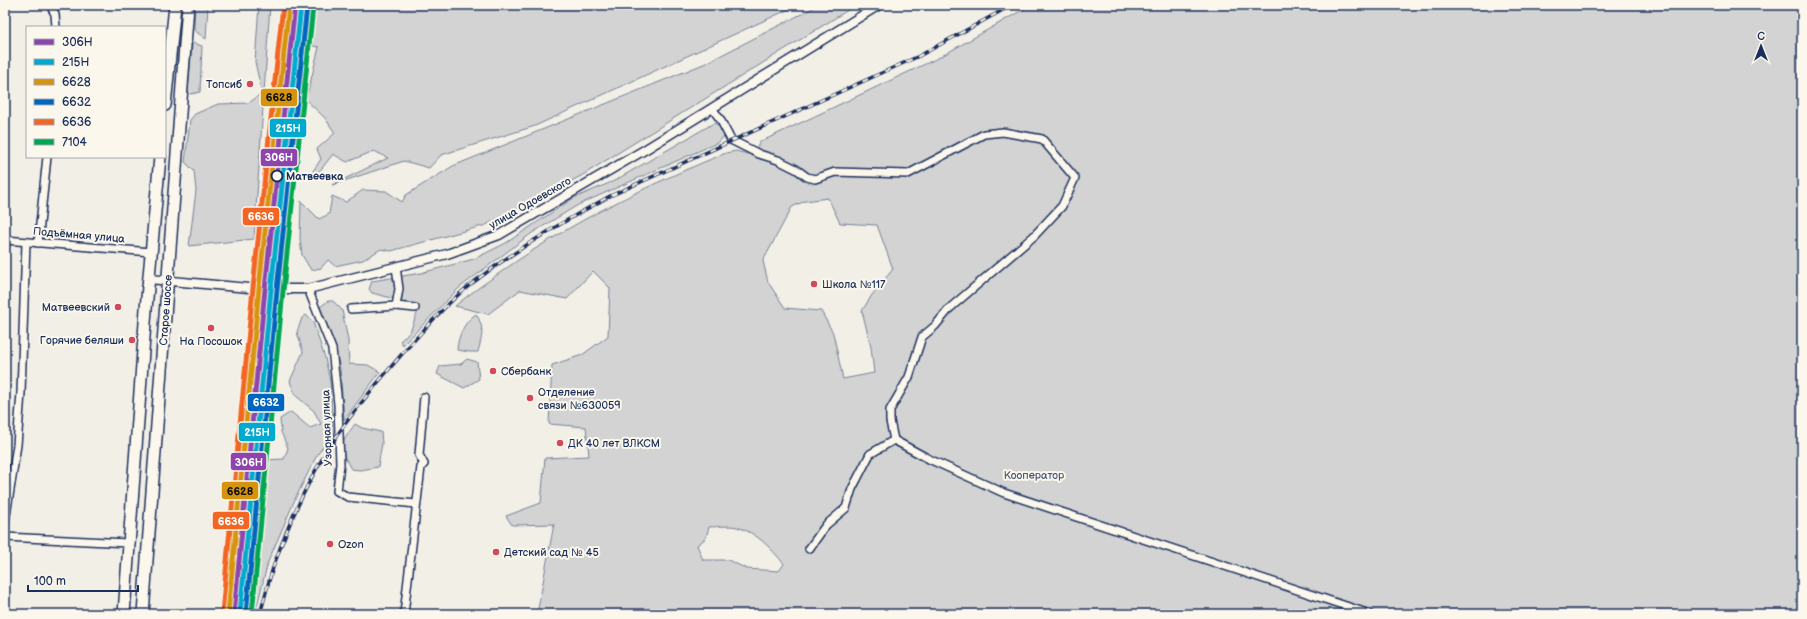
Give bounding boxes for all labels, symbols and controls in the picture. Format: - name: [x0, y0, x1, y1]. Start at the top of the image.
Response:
- legend: [26, 26, 166, 158]
- north arrow: [1741, 26, 1781, 66]
- text: С: [1757, 30, 1765, 43]
- text: 306Н: [62, 35, 93, 50]
- text: 215Н: [62, 55, 89, 70]
- text: 6628: [62, 75, 91, 90]
- place label: Топсиб: [206, 78, 242, 91]
- marker: Топсиб: [245, 79, 255, 89]
- line badge: 6628: [260, 88, 298, 107]
- text: 6628: [266, 91, 293, 104]
- text: 6632: [62, 95, 91, 110]
- text: 6636: [62, 115, 91, 130]
- line badge: 215Н: [269, 118, 307, 138]
- text: 215Н: [275, 122, 301, 135]
- text: 7104: [62, 135, 88, 150]
- line badge: 306Н: [260, 148, 298, 167]
- text: 306Н: [265, 151, 293, 164]
- marker: Матвеевка: [270, 169, 284, 183]
- place label: Матвеевка: [286, 170, 344, 183]
- street label: улица Одоевского: [487, 174, 573, 232]
- line badge: 6636: [242, 207, 280, 226]
- text: 6636: [248, 210, 275, 223]
- street label: Подъёмная улица: [33, 225, 126, 246]
- street label: Старое шоссе: [157, 274, 175, 346]
- place label: Школа №117: [822, 278, 886, 291]
- marker: Школа №117: [809, 279, 819, 289]
- place label: Матвеевский: [42, 301, 110, 314]
- marker: Матвеевский: [113, 302, 123, 312]
- marker: На Посошок: [206, 323, 216, 333]
- place label: Горячие беляши: [40, 334, 124, 347]
- marker: Горячие беляши: [127, 335, 137, 345]
- place label: На Посошок: [180, 335, 243, 348]
- place label: Сбербанк: [501, 365, 552, 378]
- marker: Сбербанк: [488, 366, 498, 376]
- place label: Отделение связи №630059: [538, 386, 621, 412]
- street label: Узорная улица: [319, 389, 335, 467]
- line badge: 6632: [247, 393, 285, 412]
- marker: Отделение связи №630059: [525, 393, 535, 403]
- text: 6632: [253, 396, 280, 409]
- line badge: 215Н: [238, 422, 276, 442]
- text: 215Н: [244, 426, 270, 439]
- place label: ДК 40 лет ВЛКСМ: [568, 437, 660, 450]
- marker: ДК 40 лет ВЛКСМ: [555, 438, 565, 448]
- line badge: 306Н: [230, 452, 267, 471]
- text: 306Н: [235, 456, 263, 469]
- park label: Кооператор: [1004, 469, 1065, 482]
- line badge: 6628: [221, 481, 259, 500]
- text: 6628: [227, 485, 254, 498]
- line badge: 6636: [212, 511, 250, 530]
- text: 6636: [218, 515, 245, 528]
- place label: Ozon: [338, 538, 364, 551]
- marker: Ozon: [325, 539, 335, 549]
- place label: Детский сад № 45: [504, 546, 599, 559]
- marker: Детский сад № 45: [491, 547, 501, 557]
- scale bar: [28, 567, 138, 593]
- text: 100 m: [34, 574, 66, 589]

